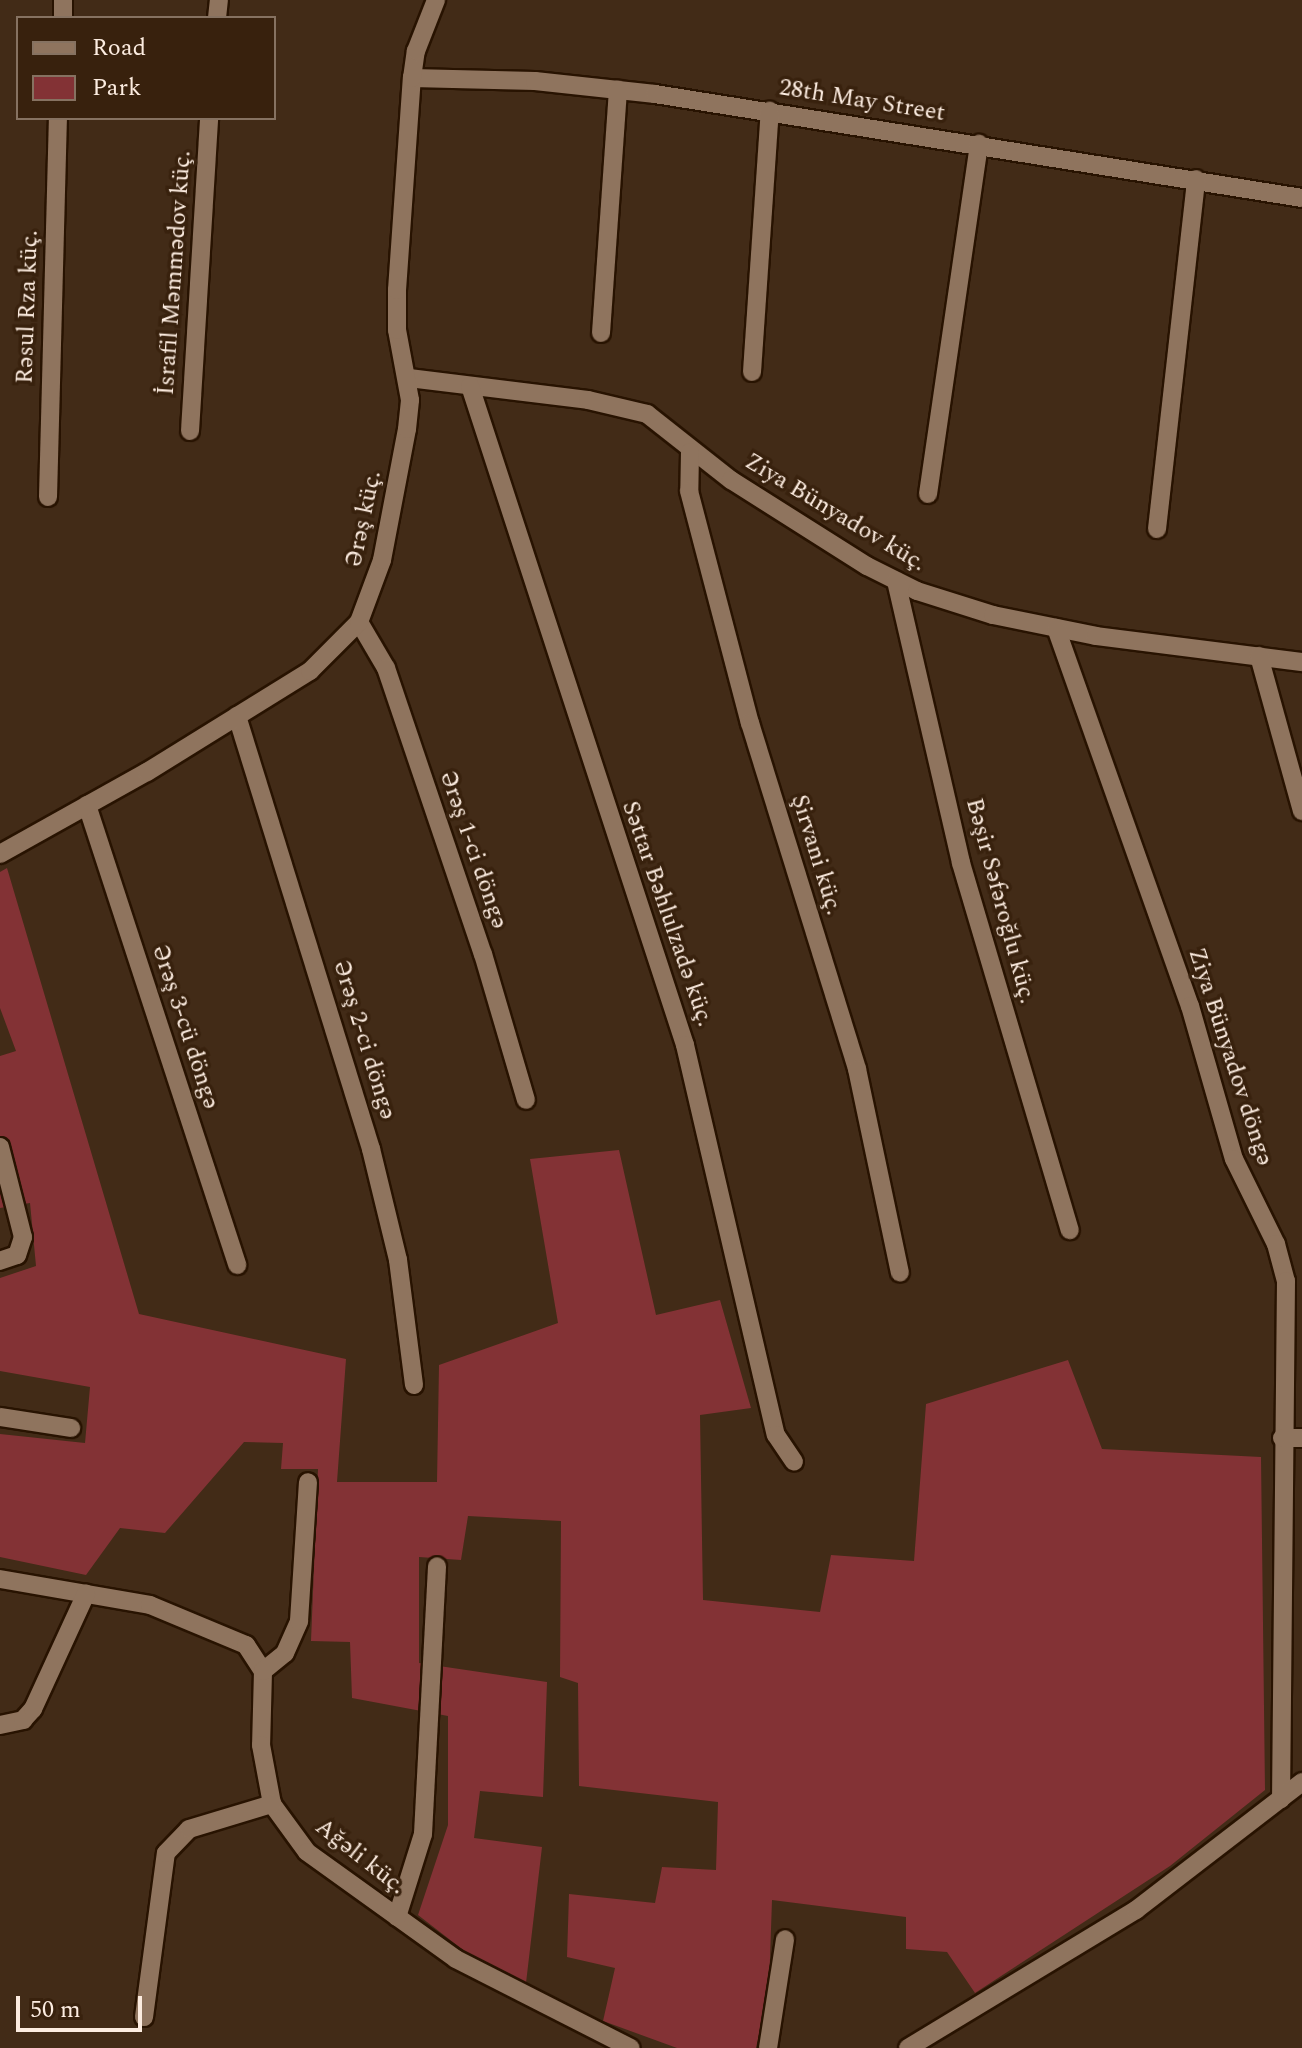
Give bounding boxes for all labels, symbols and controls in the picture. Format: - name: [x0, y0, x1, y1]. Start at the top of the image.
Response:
- legend: [16, 16, 276, 120]
- text: Road: [92, 30, 146, 66]
- text: Park: [92, 70, 142, 106]
- street label: 28th May Street: [777, 74, 947, 128]
- street label: İsrafil Məmmədov küç.: [152, 150, 198, 396]
- street label: Rəsul Rza küç.: [11, 230, 45, 384]
- street label: Ziya Bünyadov küç.: [739, 448, 931, 578]
- street label: Ərəş küç.: [340, 468, 388, 570]
- street label: Ərəş 1-ci döngə: [433, 767, 513, 933]
- street label: Şirvani küç.: [784, 791, 848, 919]
- street label: Bəşir Səfəroğlu küç.: [959, 795, 1041, 1007]
- street label: Səttar Bəhlulzadə küç.: [615, 798, 719, 1030]
- street label: Ərəş 3-cü döngə: [145, 941, 225, 1113]
- street label: Ziya Bünyadov döngə: [1181, 945, 1279, 1169]
- street label: Ərəş 2-ci döngə: [326, 957, 402, 1123]
- street label: Ağəli küç.: [309, 1813, 411, 1901]
- scale bar: [20, 1980, 146, 2030]
- text: 50 m: [30, 1992, 81, 2028]

